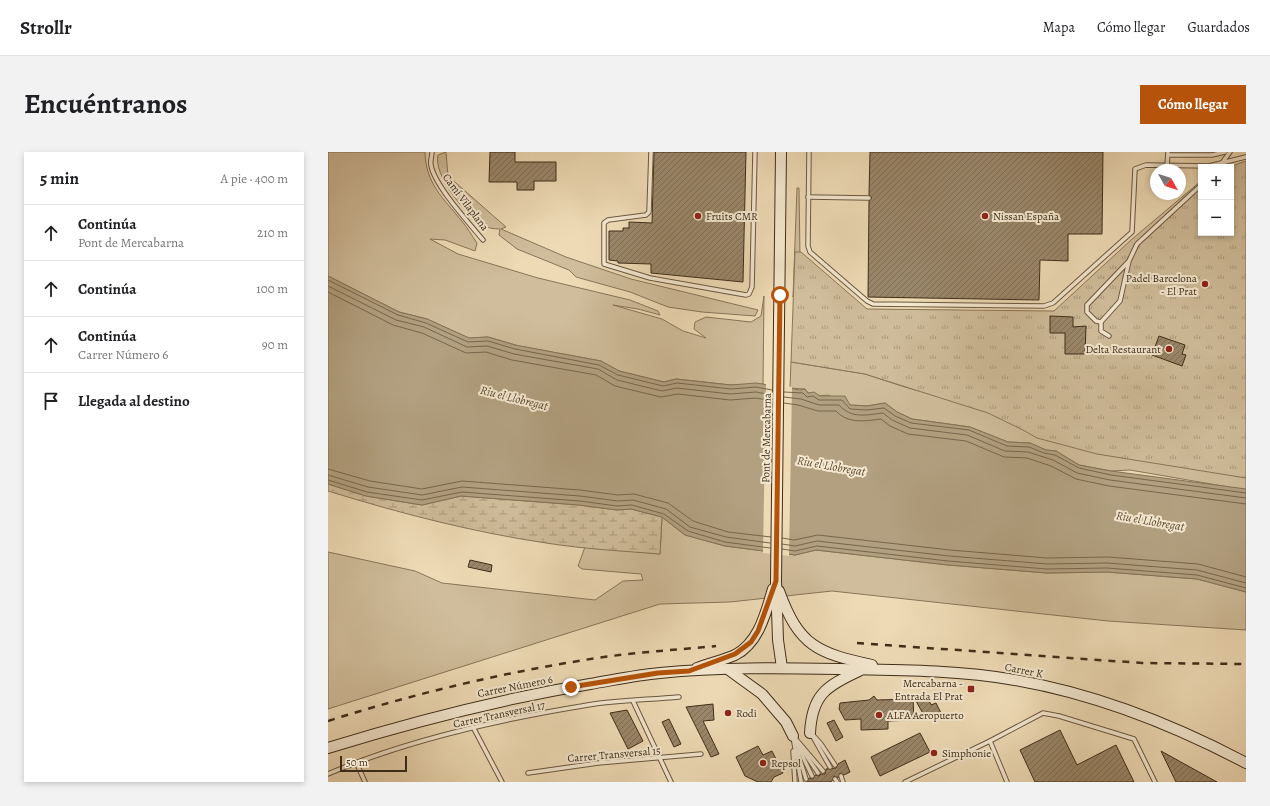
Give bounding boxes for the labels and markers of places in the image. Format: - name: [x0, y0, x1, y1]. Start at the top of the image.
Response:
- place label: Fruits CMR: [706, 209, 758, 224]
- place label: Nissan España: [993, 209, 1060, 224]
- marker: Fruits CMR: [693, 211, 703, 221]
- marker: Nissan España: [980, 211, 990, 221]
- place label: Padel Barcelona - El Prat: [1126, 271, 1198, 299]
- marker: Padel Barcelona - El Prat: [1200, 279, 1210, 289]
- place label: Delta Restaurant: [1085, 342, 1161, 357]
- marker: Delta Restaurant: [1164, 344, 1174, 354]
- place label: Mercabarna - Entrada El Prat: [895, 676, 963, 704]
- marker: Mercabarna - Entrada El Prat: [966, 684, 976, 694]
- place label: Rodi: [736, 706, 757, 721]
- marker: Rodi: [723, 708, 733, 718]
- place label: ALFA Aeropuerto: [886, 708, 964, 723]
- marker: ALFA Aeropuerto: [874, 710, 884, 720]
- place label: Simphonie: [942, 746, 991, 761]
- marker: Simphonie: [929, 748, 939, 758]
- place label: Repsol: [771, 756, 801, 771]
- marker: Repsol: [758, 758, 768, 768]

